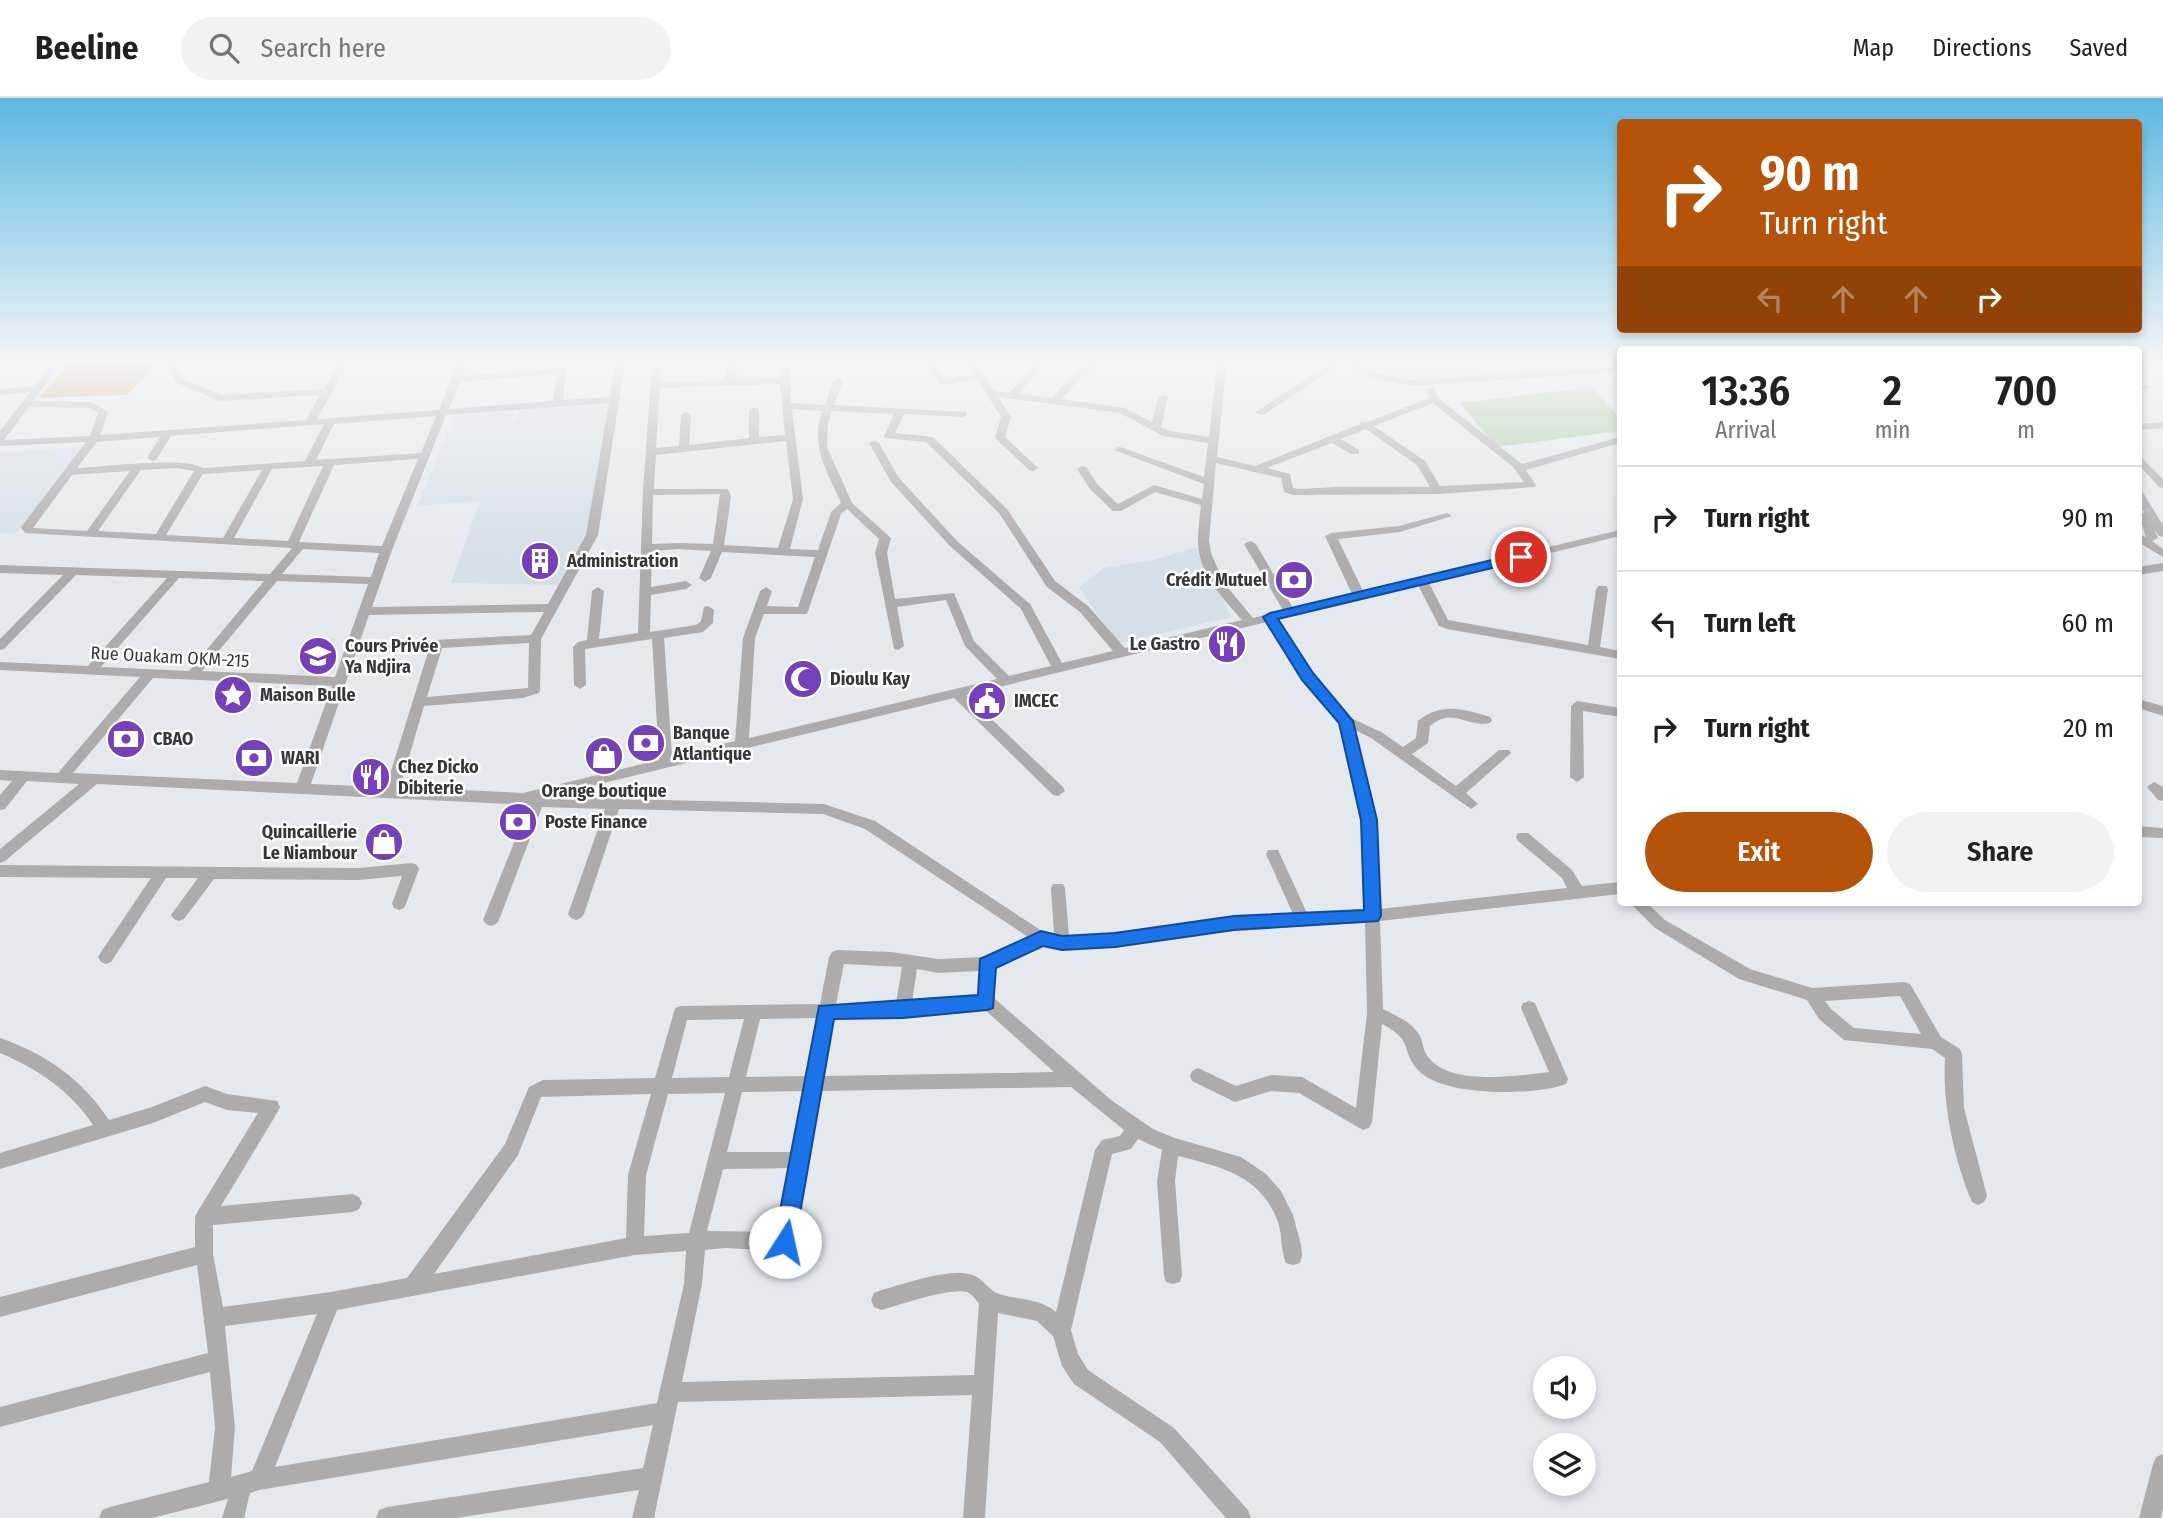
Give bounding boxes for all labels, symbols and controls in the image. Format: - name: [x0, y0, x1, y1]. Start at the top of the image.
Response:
- search box: [181, 17, 671, 80]
- text: Beeline: [35, 28, 139, 68]
- icon: search: [205, 29, 243, 67]
- text: Search here: [261, 33, 386, 64]
- text: Map: [1853, 34, 1894, 62]
- text: Directions: [1932, 34, 2031, 62]
- text: Saved: [2069, 34, 2128, 62]
- text: 90 m: [1760, 144, 1860, 203]
- icon: right: [1645, 147, 1736, 238]
- text: Turn right: [1760, 204, 1887, 242]
- icon: left: [1751, 280, 1789, 318]
- icon: ahead: [1824, 280, 1862, 318]
- icon: ahead: [1897, 280, 1935, 318]
- icon: right: [1970, 280, 2008, 318]
- text: 13:36: [1702, 366, 1790, 416]
- text: 2: [1883, 366, 1902, 416]
- text: 700: [1995, 366, 2057, 416]
- text: Arrival: [1715, 416, 1776, 444]
- text: min: [1875, 416, 1910, 444]
- text: m: [2017, 416, 2035, 444]
- icon: right: [1645, 500, 1683, 538]
- text: Turn right: [1704, 503, 1810, 534]
- text: 90 m: [2062, 503, 2114, 534]
- pin: [1491, 527, 1551, 587]
- icon: arrive: [1502, 538, 1540, 576]
- building icon: Administration: [519, 540, 561, 582]
- place label: Administration: [566, 550, 678, 572]
- bank icon: Crédit Mutuel: [1273, 559, 1315, 601]
- place label: Crédit Mutuel: [1166, 569, 1267, 591]
- icon: left: [1645, 605, 1683, 643]
- text: Turn left: [1704, 608, 1796, 639]
- text: 60 m: [2061, 608, 2114, 639]
- restaurant icon: Le Gastro: [1206, 623, 1248, 665]
- place label: Le Gastro: [1130, 633, 1200, 655]
- school or university icon: Cours Privée Ya Ndjira: [297, 635, 339, 677]
- place label: Cours Privée Ya Ndjira: [344, 635, 438, 678]
- street label: Rue Ouakam OKM-215: [90, 642, 250, 672]
- mosque icon: Dioulu Kay: [782, 658, 824, 700]
- place label: Dioulu Kay: [830, 668, 910, 690]
- place icon: Maison Bulle: [212, 674, 254, 716]
- public building icon: IMCEC: [966, 680, 1008, 722]
- place label: Maison Bulle: [260, 684, 356, 706]
- place label: IMCEC: [1014, 690, 1059, 712]
- icon: right: [1645, 710, 1683, 748]
- text: Turn right: [1704, 713, 1810, 744]
- text: 20 m: [2063, 713, 2114, 744]
- bank icon: CBAO: [105, 718, 147, 760]
- bank icon: Banque Atlantique: [625, 722, 667, 764]
- place label: Banque Atlantique: [672, 722, 751, 765]
- place label: CBAO: [153, 728, 193, 750]
- shop icon: Orange boutique: [583, 735, 625, 777]
- bank icon: WARI: [233, 737, 275, 779]
- place label: WARI: [281, 747, 320, 769]
- restaurant icon: Chez Dicko Dibiterie: [350, 756, 392, 798]
- place label: Chez Dicko Dibiterie: [398, 756, 479, 799]
- place label: Orange boutique: [541, 780, 667, 802]
- bank icon: Poste Finance: [497, 801, 539, 843]
- place label: Poste Finance: [545, 811, 647, 833]
- button: Exit: [1645, 812, 1873, 892]
- button: Share: [1887, 812, 2114, 892]
- place label: Quincaillerie Le Niambour: [262, 821, 357, 864]
- shop icon: Quincaillerie Le Niambour: [363, 821, 405, 863]
- position arrow: [748, 1205, 822, 1279]
- map controls: [1533, 1356, 1596, 1496]
- button: sound: [1533, 1356, 1596, 1419]
- button: layers: [1533, 1433, 1596, 1496]

